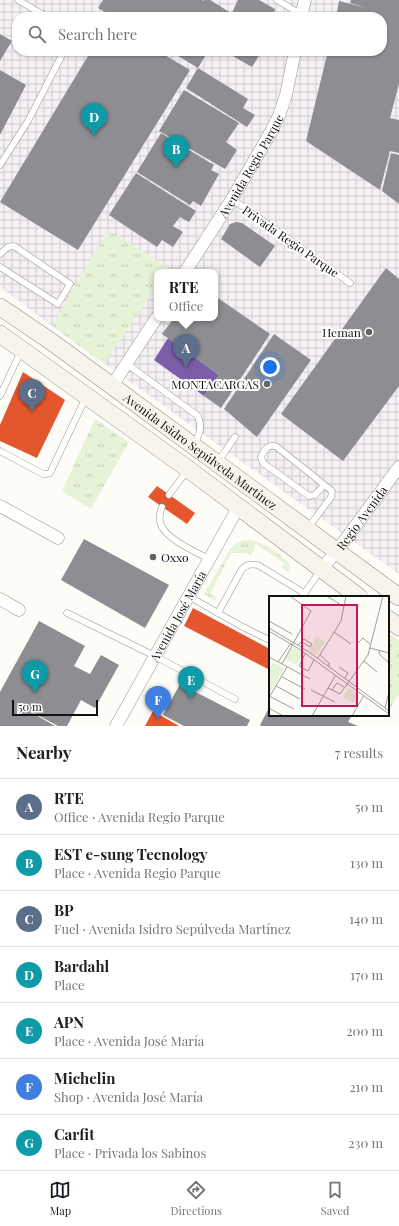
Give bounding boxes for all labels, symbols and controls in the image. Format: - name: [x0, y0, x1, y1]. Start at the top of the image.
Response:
- search box: [12, 12, 387, 56]
- icon: search: [26, 23, 48, 45]
- text: Search here: [58, 24, 137, 44]
- pin: D: [81, 103, 107, 136]
- street label: Avenida Regio Parque: [214, 111, 287, 221]
- pin: B: [163, 135, 189, 168]
- street label: Privada Regio Parque: [240, 202, 342, 280]
- popup: [154, 269, 218, 321]
- text: RTE: [169, 277, 199, 297]
- text: Office: [169, 297, 203, 314]
- place label: Heman: [322, 324, 361, 340]
- marker: Heman: [364, 327, 374, 337]
- pin: A: [173, 334, 199, 367]
- your location: [260, 357, 280, 377]
- place label: MONTACARGAS: [171, 376, 259, 392]
- pin: C: [19, 379, 45, 412]
- marker: MONTACARGAS: [262, 379, 272, 389]
- street label: Avenida Isidro Sepúlveda Martínez: [120, 389, 281, 513]
- street label: Regio Avenida: [333, 482, 391, 553]
- place label: Oxxo: [161, 549, 189, 565]
- marker: Oxxo: [148, 552, 158, 562]
- street label: Avenida José María: [145, 568, 209, 665]
- inset map: [269, 596, 389, 716]
- pin: G: [22, 660, 48, 693]
- pin: E: [178, 666, 204, 699]
- pin: F: [145, 686, 171, 719]
- scale bar: [12, 698, 98, 717]
- text: 50 m: [18, 699, 42, 714]
- text: Nearby: [16, 741, 71, 763]
- text: 7 results: [335, 744, 383, 761]
- text: RTE: [54, 788, 84, 808]
- text: A: [25, 798, 33, 815]
- text: 50 m: [355, 798, 383, 815]
- text: Office · Avenida Regio Parque: [54, 808, 225, 825]
- text: EST e-sung Tecnology: [54, 844, 208, 864]
- text: B: [25, 854, 33, 871]
- text: 130 m: [350, 854, 383, 871]
- text: Place · Avenida Regio Parque: [54, 864, 221, 881]
- text: BP: [54, 900, 74, 920]
- text: C: [24, 910, 34, 927]
- text: 140 m: [349, 910, 383, 927]
- text: Fuel · Avenida Isidro Sepúlveda Martínez: [54, 920, 291, 937]
- text: Bardahl: [54, 956, 109, 976]
- text: D: [24, 966, 34, 983]
- text: 170 m: [350, 966, 383, 983]
- text: Place: [54, 976, 85, 993]
- text: APN: [54, 1012, 84, 1032]
- text: E: [25, 1022, 33, 1039]
- text: 200 m: [346, 1022, 383, 1039]
- text: Place · Avenida José María: [54, 1032, 204, 1049]
- text: Michelin: [54, 1068, 115, 1088]
- text: F: [25, 1078, 33, 1095]
- text: 210 m: [349, 1078, 383, 1095]
- text: Shop · Avenida José María: [54, 1088, 203, 1105]
- text: Carfit: [54, 1124, 94, 1144]
- text: G: [24, 1134, 34, 1151]
- text: 230 m: [348, 1134, 383, 1151]
- text: Place · Privada los Sabinos: [54, 1144, 206, 1161]
- tab: Map: [49, 1179, 71, 1218]
- tab: Directions: [170, 1179, 222, 1218]
- tab: Saved: [321, 1179, 349, 1218]

